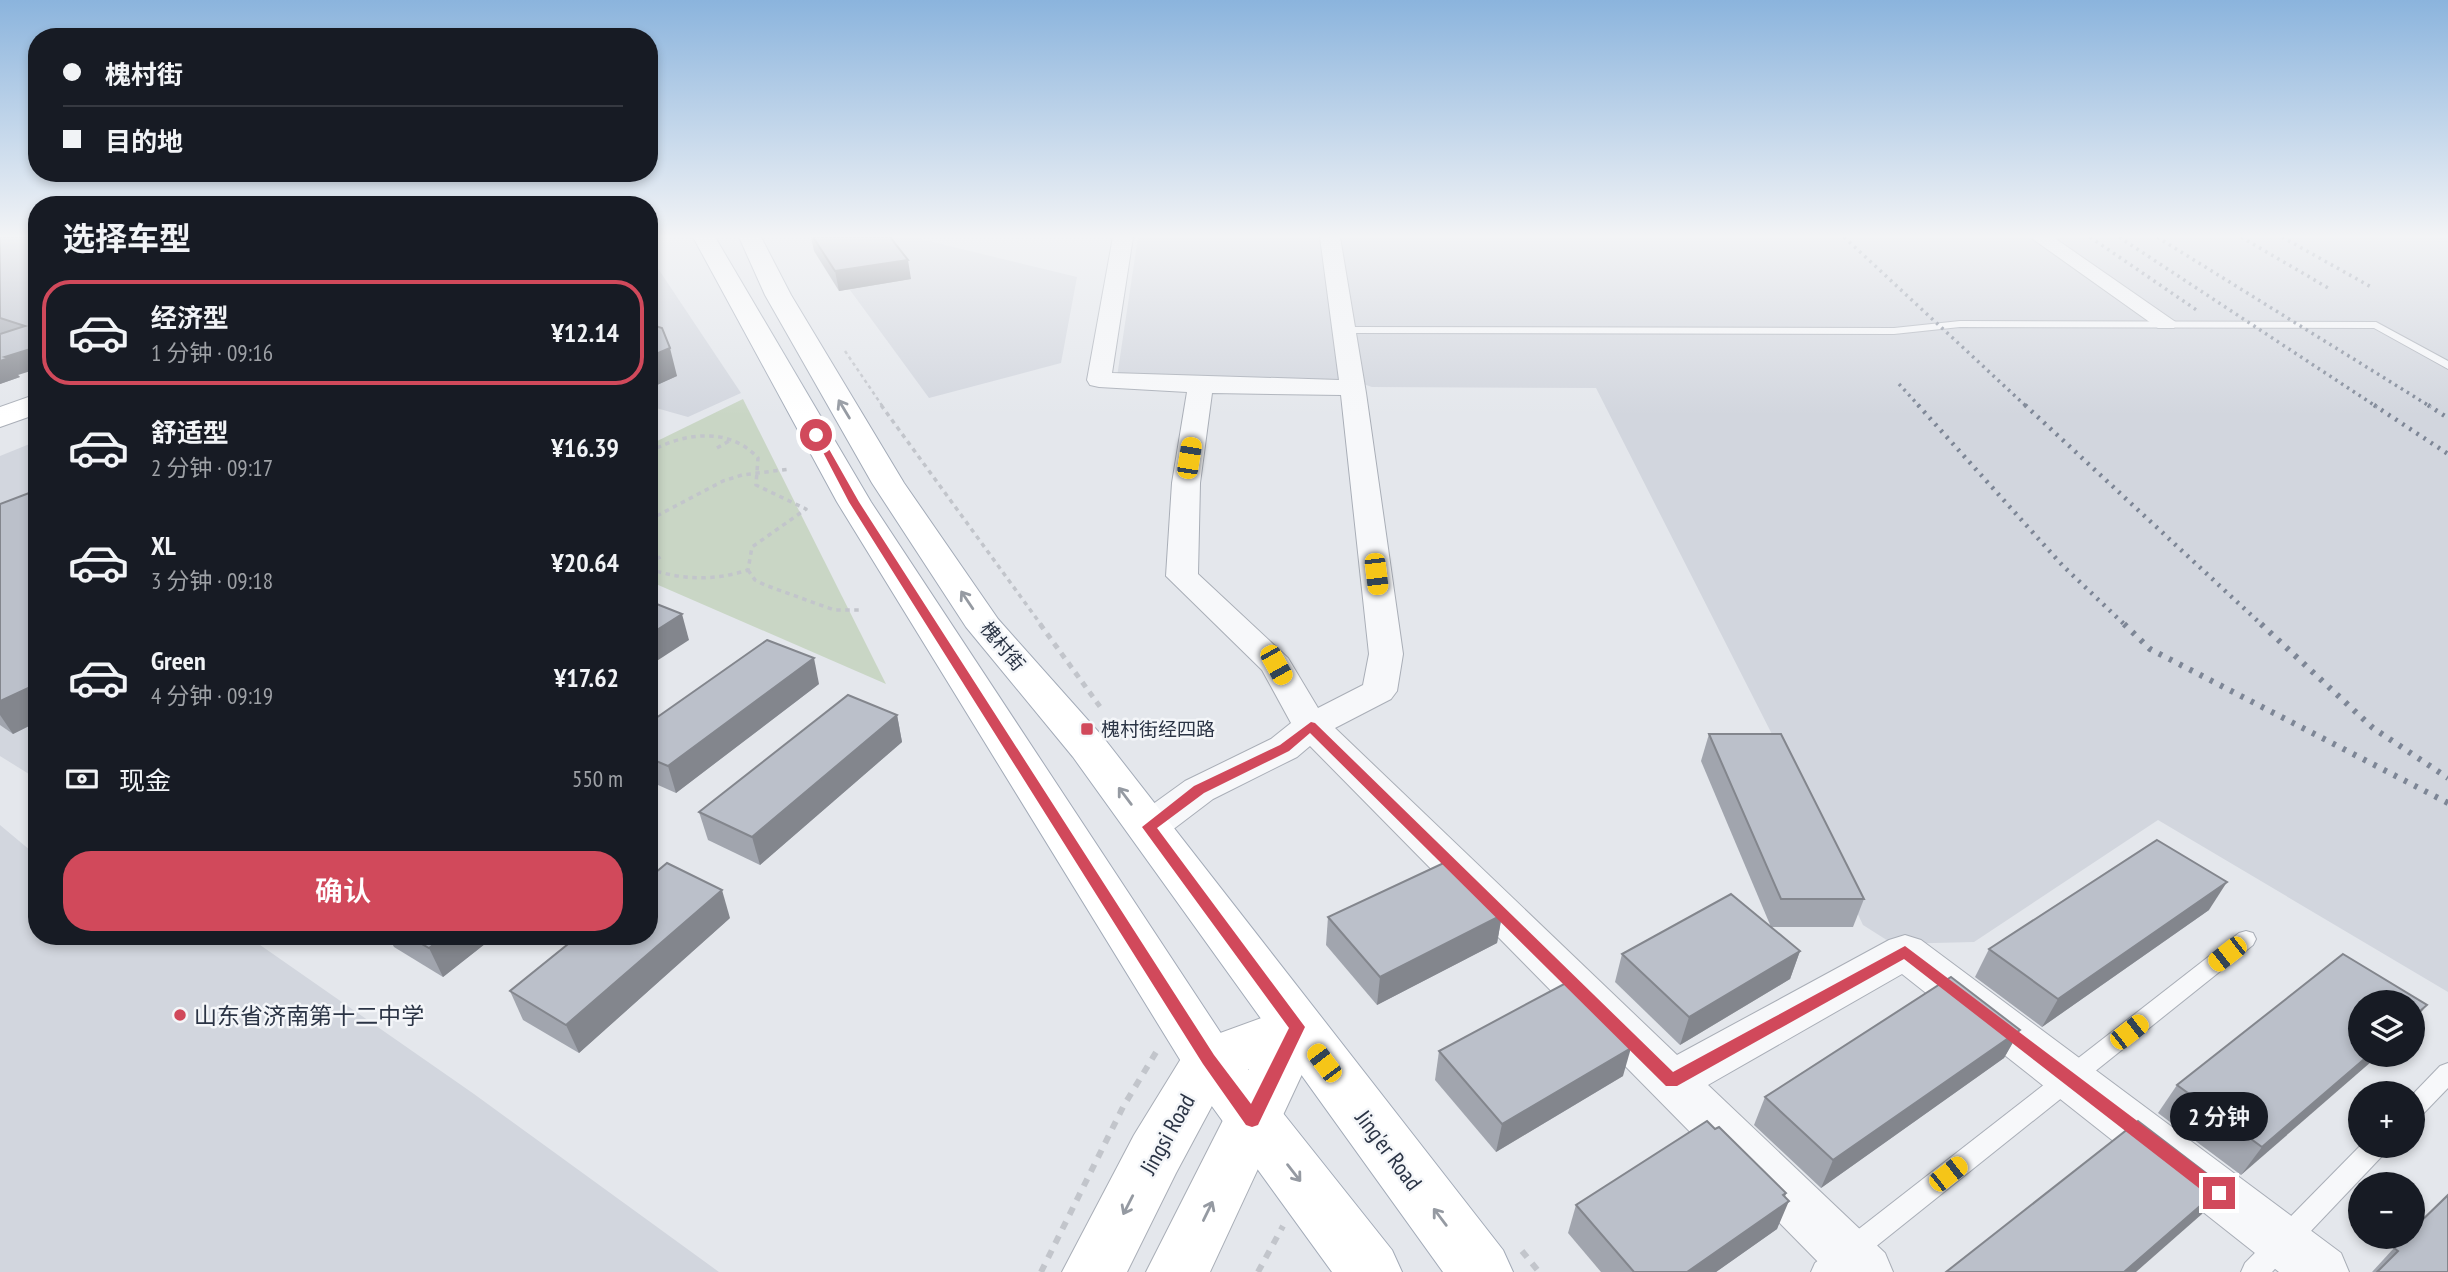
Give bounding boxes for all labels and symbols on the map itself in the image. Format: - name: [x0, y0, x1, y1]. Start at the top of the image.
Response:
- one-way arrow: [837, 399, 851, 419]
- route start: [800, 419, 832, 451]
- car: [1176, 436, 1203, 480]
- car: [1364, 552, 1389, 596]
- one-way arrow: [960, 591, 974, 610]
- street label: 槐村街: [975, 616, 1031, 676]
- car: [1257, 642, 1296, 688]
- place label: 槐村街经四路: [1101, 717, 1215, 741]
- marker: 槐村街经四路: [1079, 721, 1095, 737]
- one-way arrow: [1118, 786, 1133, 805]
- car: [2204, 933, 2251, 975]
- place label: 山东省济南第十二中学: [194, 1001, 424, 1030]
- marker: 山东省济南第十二中学: [172, 1007, 188, 1023]
- car: [2106, 1011, 2153, 1053]
- car: [1303, 1040, 1346, 1086]
- street label: Jingsi Road: [1133, 1089, 1201, 1180]
- callout: 2 分钟: [2170, 1092, 2268, 1140]
- street label: Jing'er Road: [1349, 1103, 1428, 1196]
- car: [1925, 1153, 1972, 1195]
- one-way arrow: [1286, 1163, 1301, 1182]
- route end: [2203, 1177, 2235, 1209]
- one-way arrow: [1121, 1194, 1135, 1215]
- one-way arrow: [1202, 1201, 1215, 1222]
- one-way arrow: [1432, 1209, 1447, 1227]

